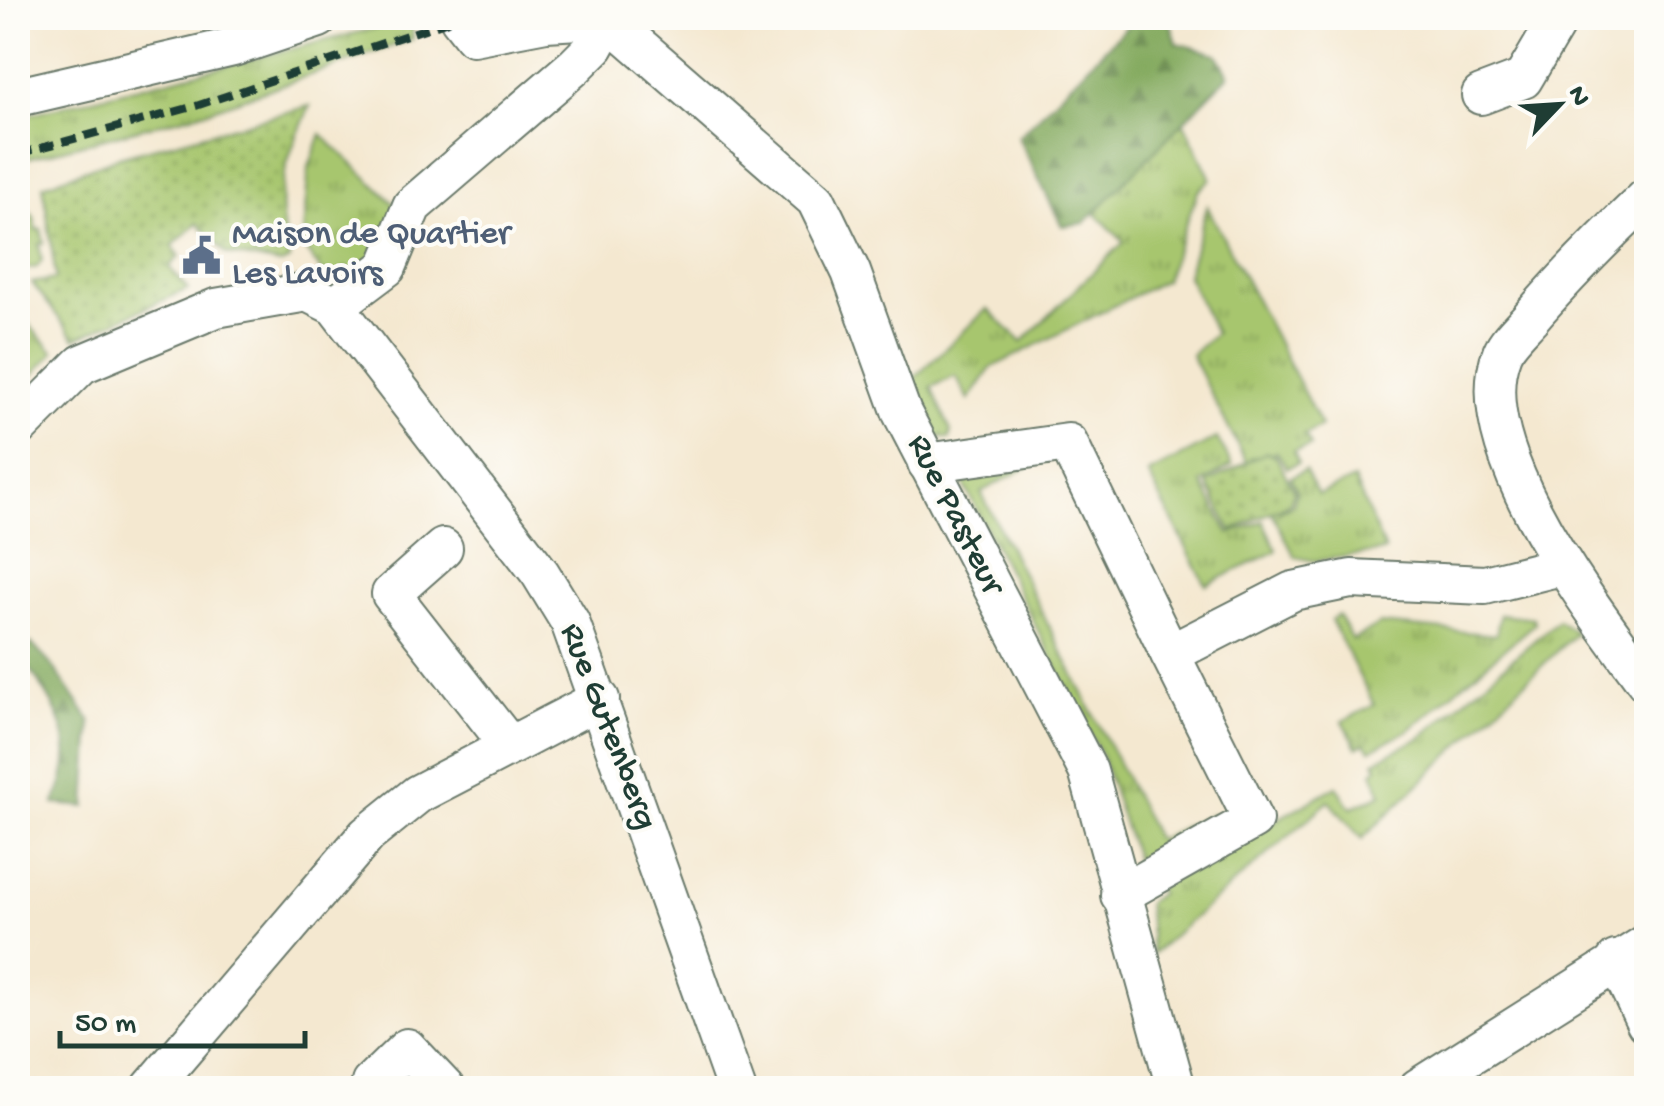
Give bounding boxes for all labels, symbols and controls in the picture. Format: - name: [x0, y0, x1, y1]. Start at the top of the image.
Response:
- north arrow: [1509, 55, 1609, 155]
- text: N: [1559, 81, 1596, 112]
- place label: Maison de Quartier Les Lavoirs: [232, 215, 513, 296]
- public building icon: Maison de Quartier Les Lavoirs: [181, 234, 223, 276]
- street label: Rue Pasteur: [896, 428, 1013, 604]
- street label: Rue Gutenberg: [549, 618, 665, 836]
- scale bar: [60, 986, 305, 1048]
- text: 50 m: [75, 1008, 136, 1043]

